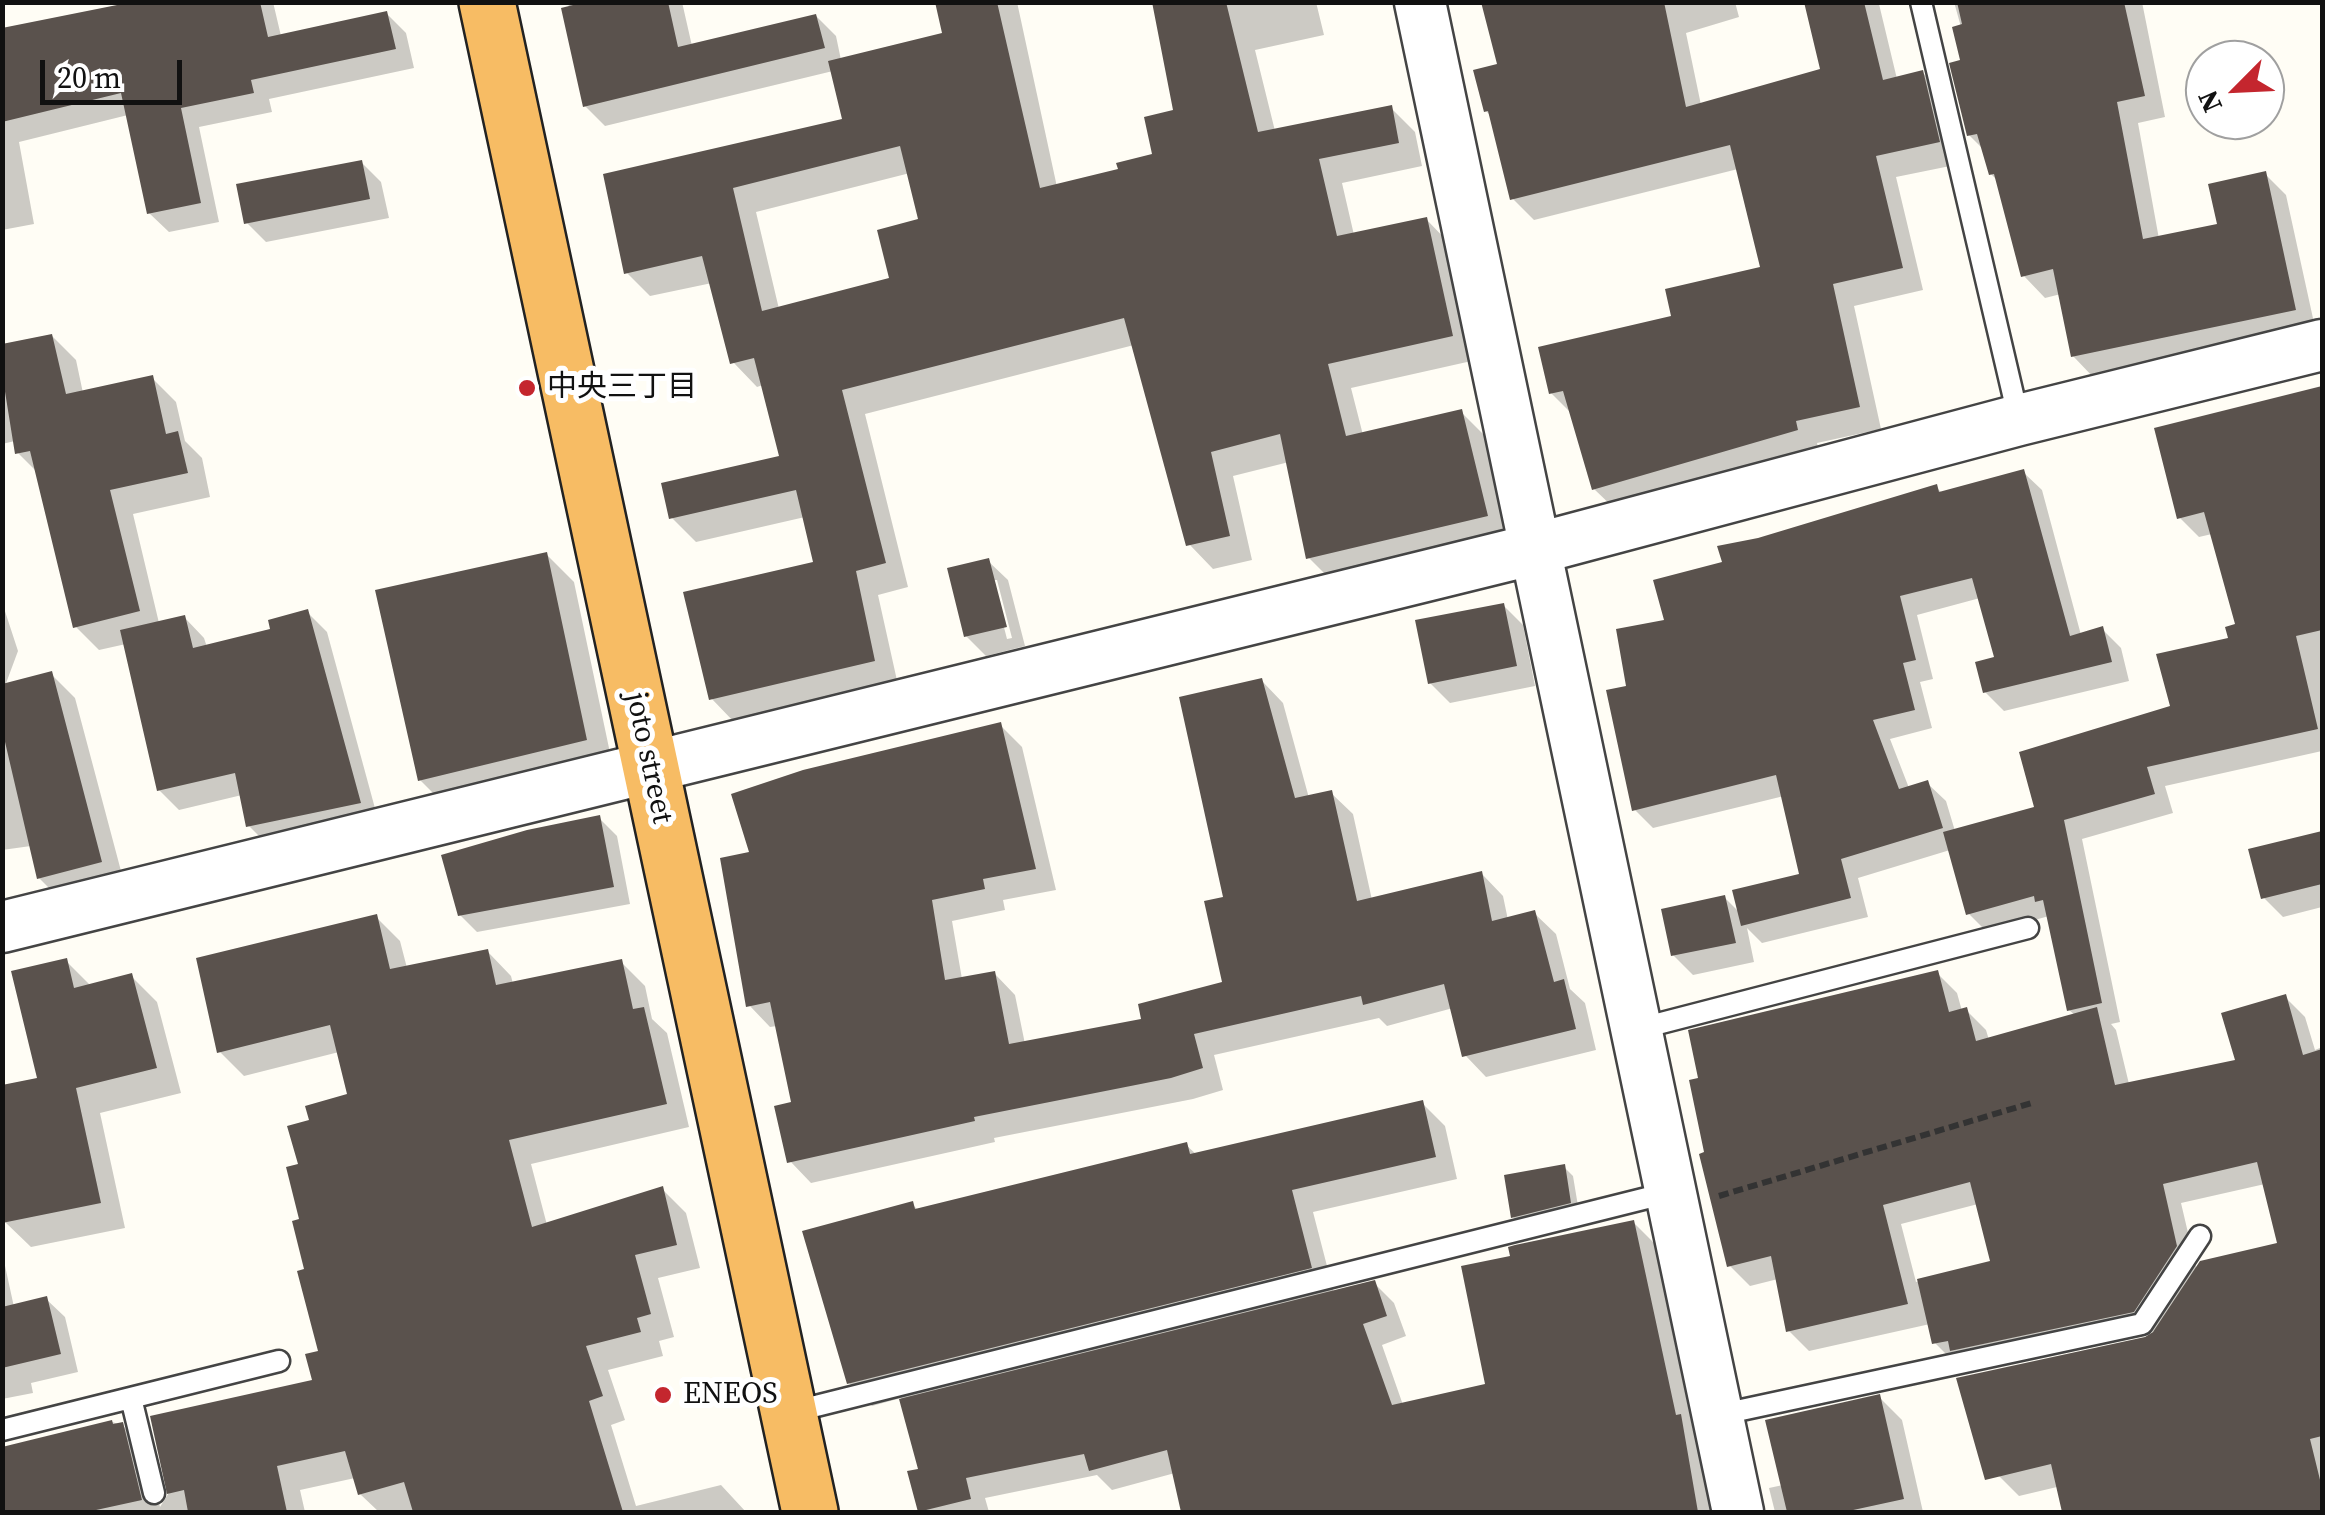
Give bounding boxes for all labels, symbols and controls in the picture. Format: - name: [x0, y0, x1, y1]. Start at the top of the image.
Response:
- scale bar: [45, 40, 188, 102]
- north arrow: [2185, 40, 2285, 140]
- text: 20 m: [57, 57, 121, 98]
- text: N: [2188, 84, 2231, 118]
- place label: 中央三丁目: [547, 370, 697, 406]
- marker: 中央三丁目: [516, 377, 538, 399]
- street label: joto street: [617, 689, 679, 827]
- place label: ENEOS: [683, 1377, 777, 1413]
- marker: ENEOS: [652, 1384, 674, 1406]

